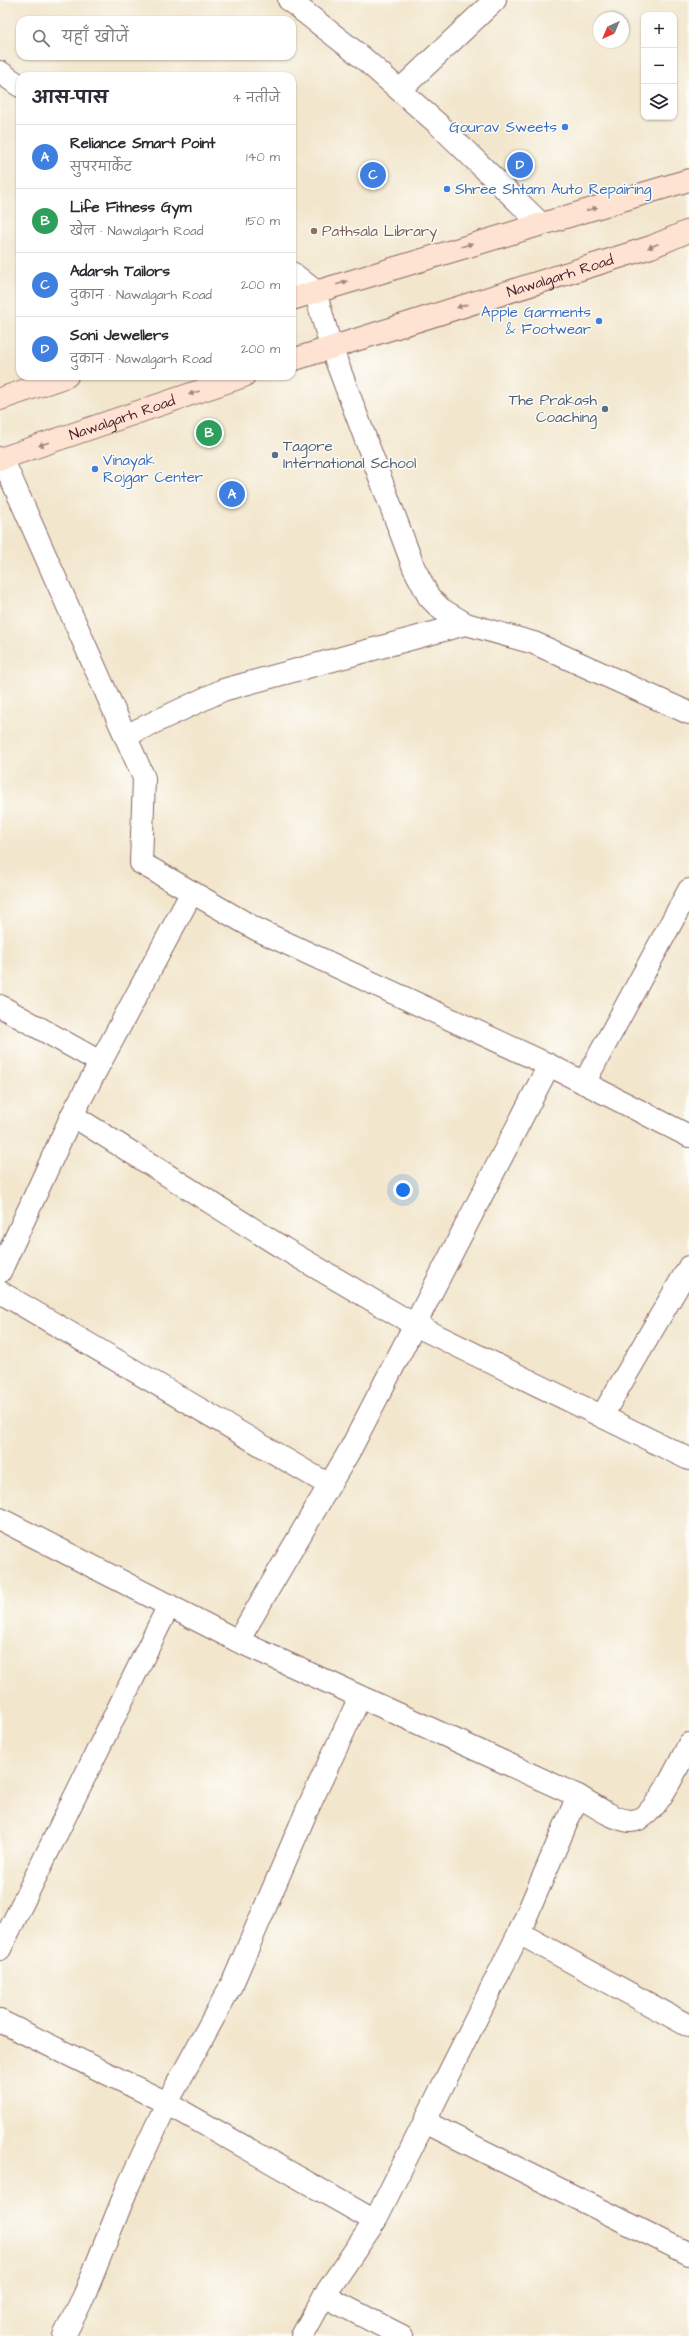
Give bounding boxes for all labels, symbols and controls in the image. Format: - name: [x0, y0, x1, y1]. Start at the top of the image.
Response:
- north arrow: [593, 12, 629, 48]
- map controls: [641, 12, 677, 120]
- button: +: [641, 12, 677, 48]
- search box: [16, 16, 296, 60]
- icon: search: [30, 27, 52, 49]
- text: यहाँ खोजें: [62, 27, 129, 48]
- button: −: [641, 48, 677, 84]
- button: layers: [641, 84, 677, 120]
- text: आस-पास: [32, 86, 108, 110]
- text: 4 नतीजे: [232, 89, 280, 107]
- place label: Gourav Sweets: [449, 117, 557, 138]
- marker: Gourav Sweets: [560, 122, 570, 132]
- text: Reliance Smart Point: [70, 133, 215, 154]
- text: A: [41, 148, 49, 166]
- text: 140 m: [246, 148, 280, 166]
- pin: D: [507, 150, 533, 180]
- text: सुपरमार्केट: [70, 158, 132, 176]
- pin: C: [360, 160, 386, 190]
- place label: Shree Shtam Auto Repairing: [455, 179, 652, 201]
- marker: Shree Shtam Auto Repairing: [442, 184, 452, 194]
- text: Life Fitness Gym: [70, 197, 191, 218]
- one-way arrow: [585, 206, 598, 212]
- text: B: [40, 212, 50, 230]
- text: 150 m: [246, 212, 280, 230]
- place label: Pathsala Library: [322, 221, 437, 243]
- text: खेल · Nawalgarh Road: [70, 222, 203, 240]
- marker: Pathsala Library: [309, 226, 319, 236]
- one-way arrow: [461, 242, 473, 248]
- one-way arrow: [646, 243, 658, 249]
- street label: Nawalgarh Road: [504, 249, 616, 303]
- text: Adarsh Tailors: [70, 261, 170, 282]
- text: C: [40, 276, 50, 294]
- text: 200 m: [241, 276, 280, 294]
- one-way arrow: [337, 280, 349, 286]
- text: दुकान · Nawalgarh Road: [70, 286, 212, 304]
- place label: Apple Garments & Footwear: [481, 302, 591, 340]
- one-way arrow: [456, 303, 468, 309]
- marker: Apple Garments & Footwear: [594, 316, 604, 326]
- text: Soni Jewellers: [70, 325, 169, 346]
- text: D: [41, 340, 49, 358]
- text: 200 m: [241, 340, 280, 358]
- text: दुकान · Nawalgarh Road: [70, 350, 212, 368]
- street label: Nawalgarh Road: [66, 390, 178, 446]
- one-way arrow: [187, 390, 199, 396]
- place label: The Prakash Coaching: [509, 390, 598, 429]
- marker: The Prakash Coaching: [600, 404, 610, 414]
- pin: B: [196, 418, 222, 448]
- place label: Tagore International School: [283, 436, 416, 474]
- one-way arrow: [38, 441, 50, 447]
- place label: Vinayak Rojgar Center: [103, 450, 203, 489]
- marker: Tagore International School: [270, 450, 280, 460]
- marker: Vinayak Rojgar Center: [90, 464, 100, 474]
- pin: A: [219, 479, 245, 509]
- your location: [393, 1180, 413, 1200]

